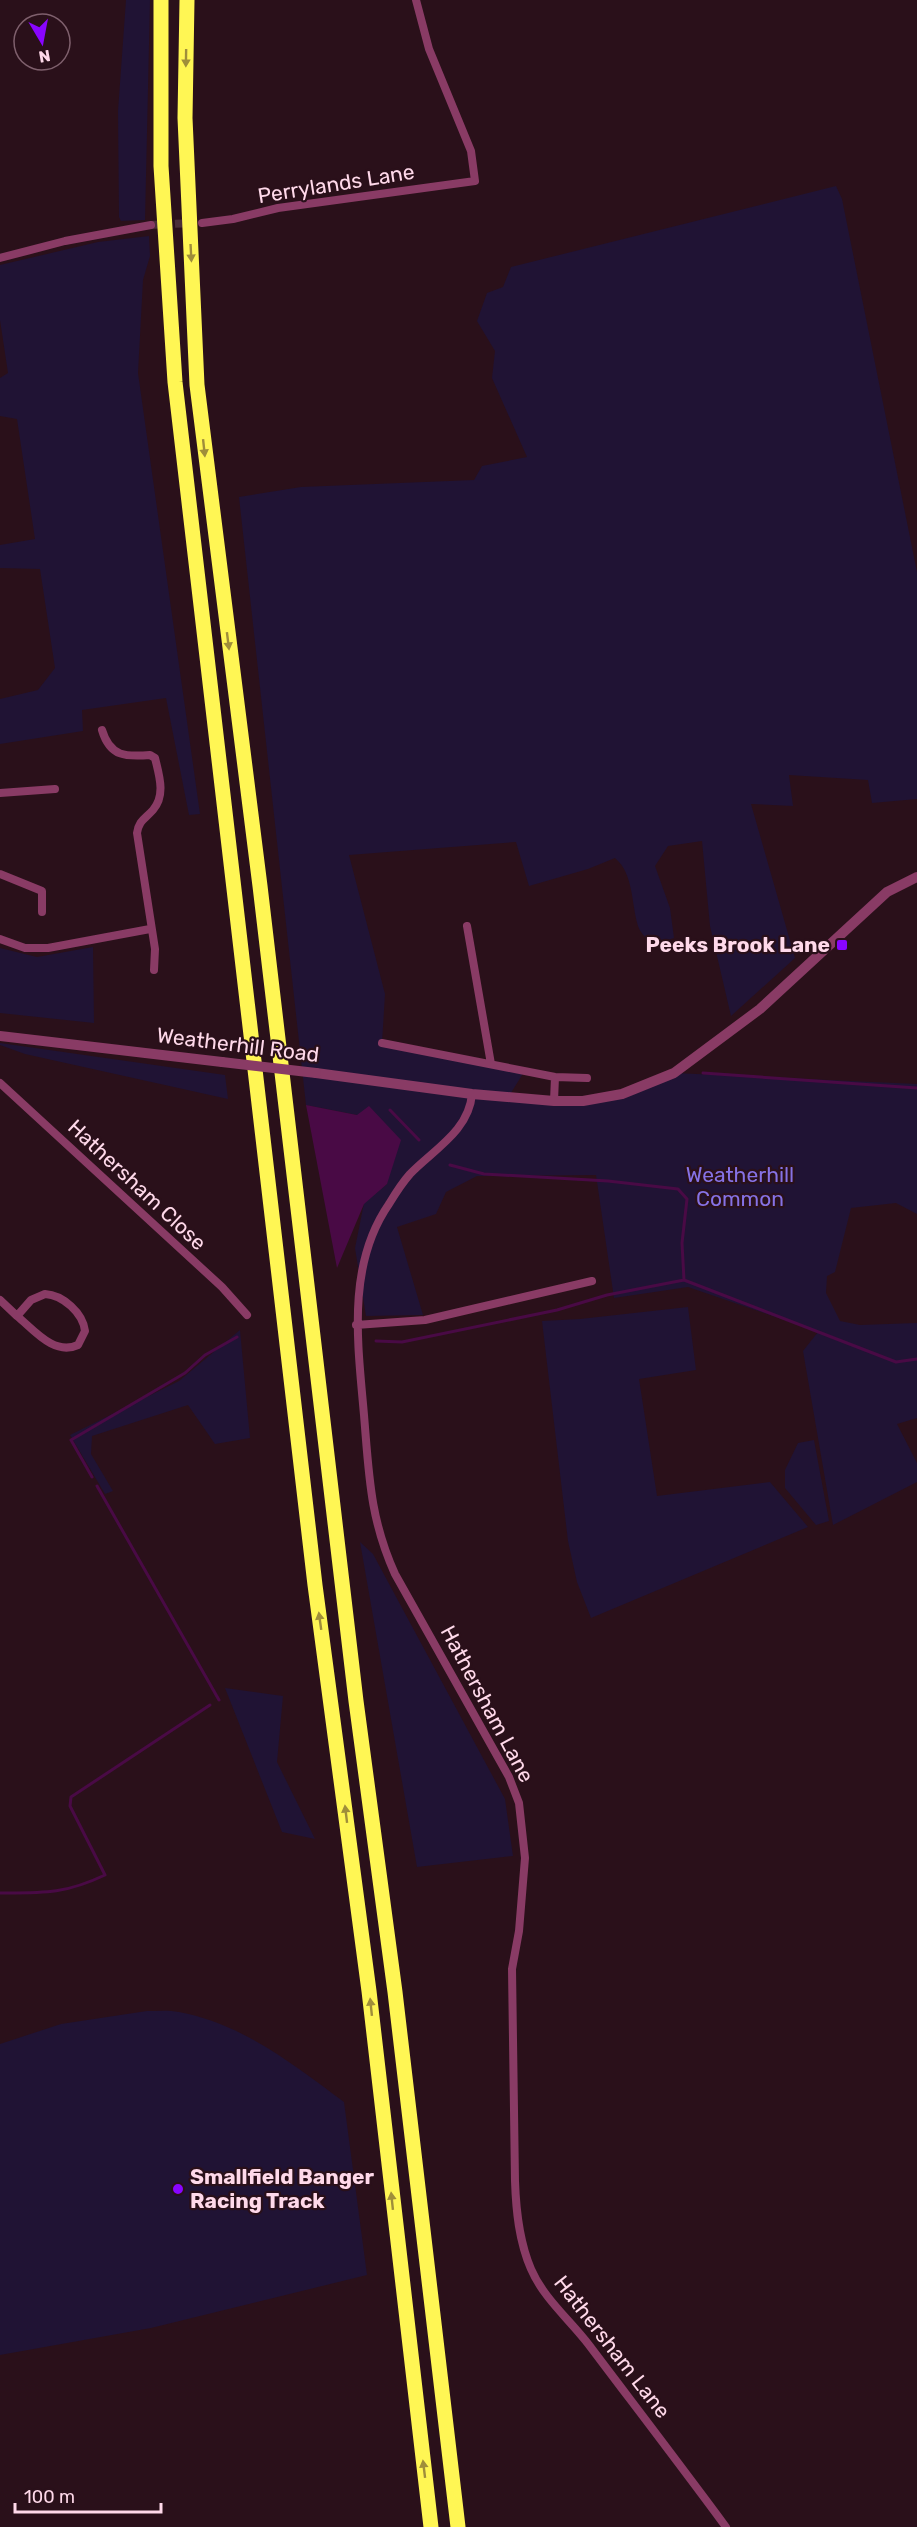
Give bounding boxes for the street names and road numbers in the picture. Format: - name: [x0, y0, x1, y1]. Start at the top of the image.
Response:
- street label: Perrylands Lane: [256, 159, 416, 208]
- street label: Weatherhill Road: [155, 1022, 321, 1067]
- street label: Hathersham Close: [63, 1114, 212, 1255]
- street label: Hathersham Lane: [436, 1621, 539, 1786]
- street label: Hathersham Lane: [549, 2270, 676, 2423]

